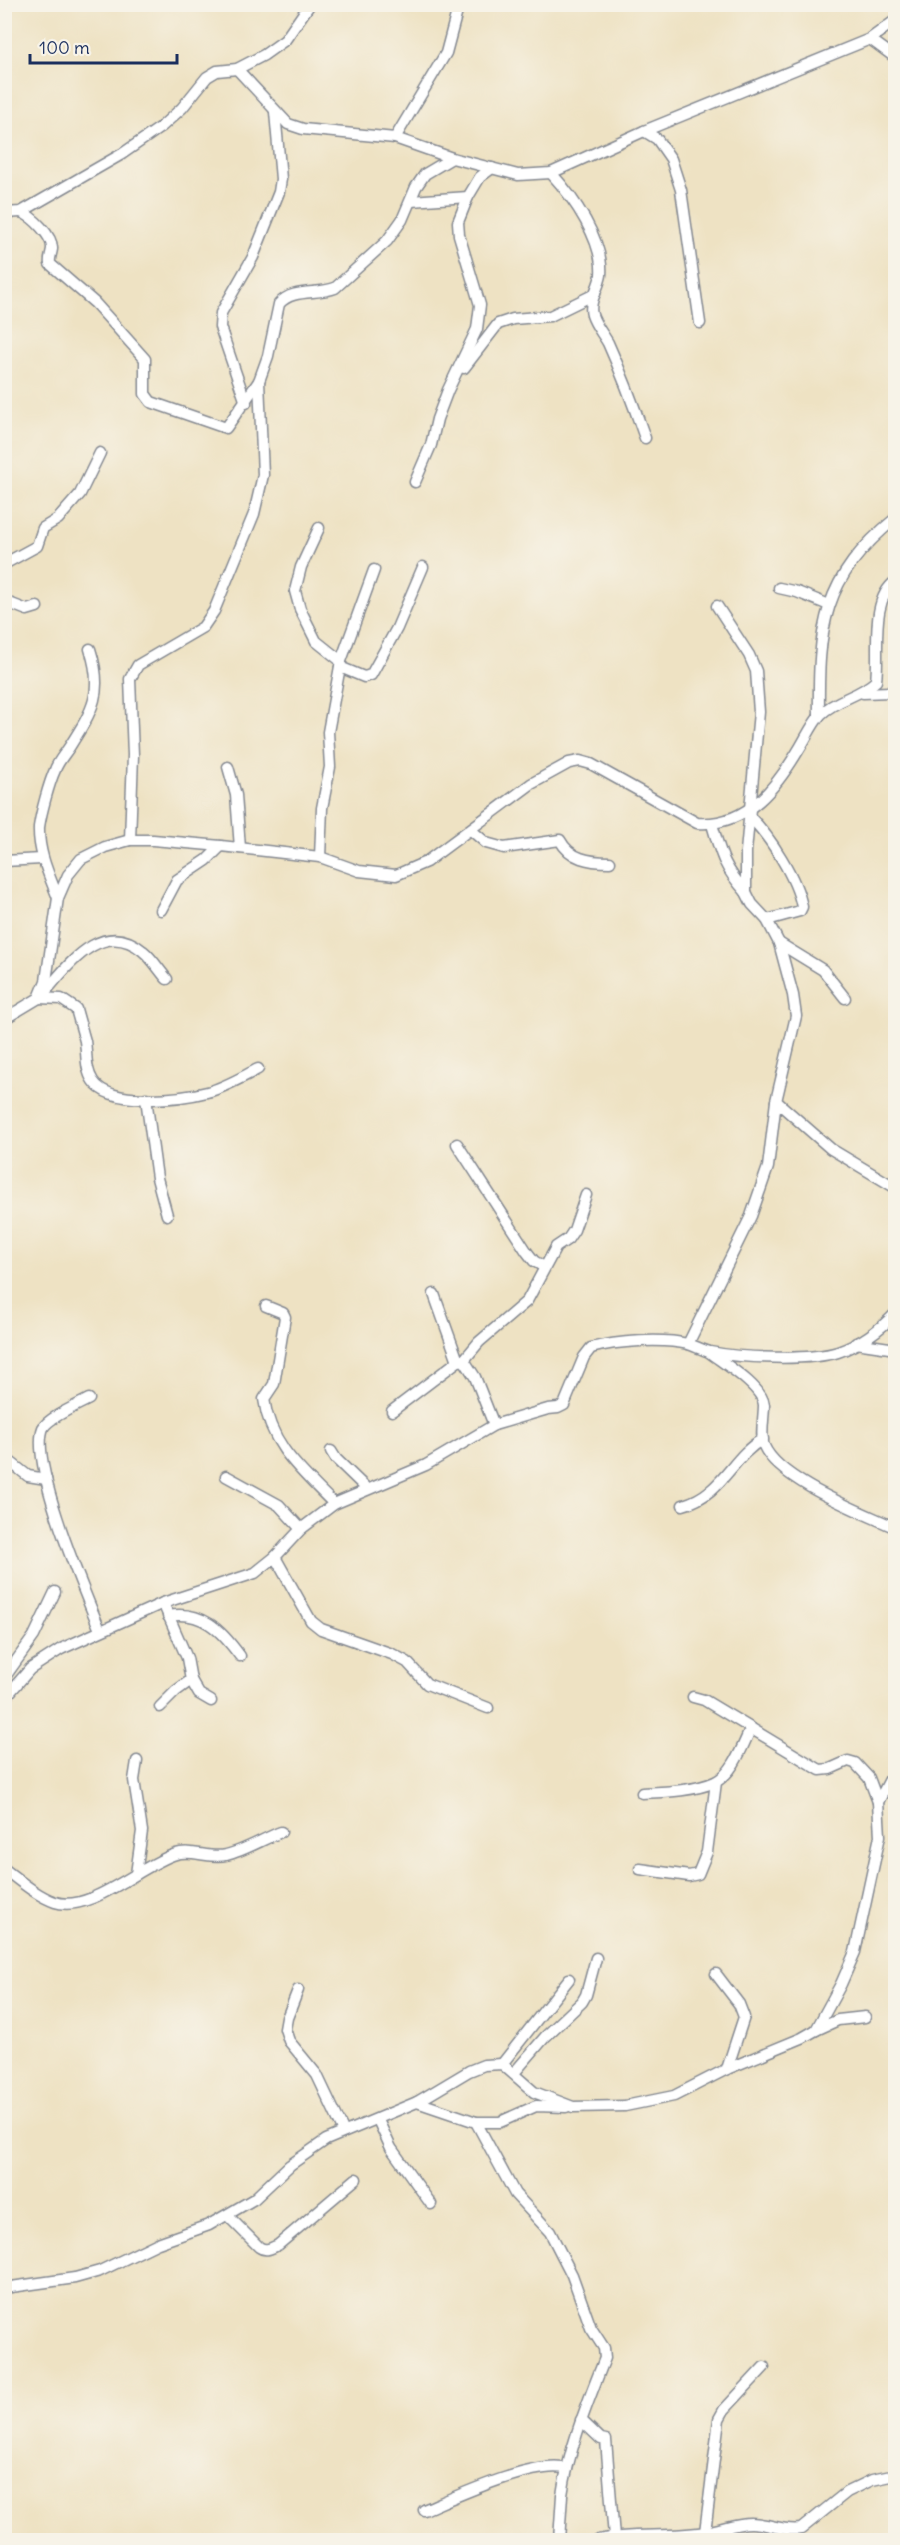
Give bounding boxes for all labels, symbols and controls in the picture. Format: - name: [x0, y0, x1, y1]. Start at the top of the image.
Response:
- scale bar: [30, 27, 177, 65]
- text: 100 m: [39, 36, 90, 59]

